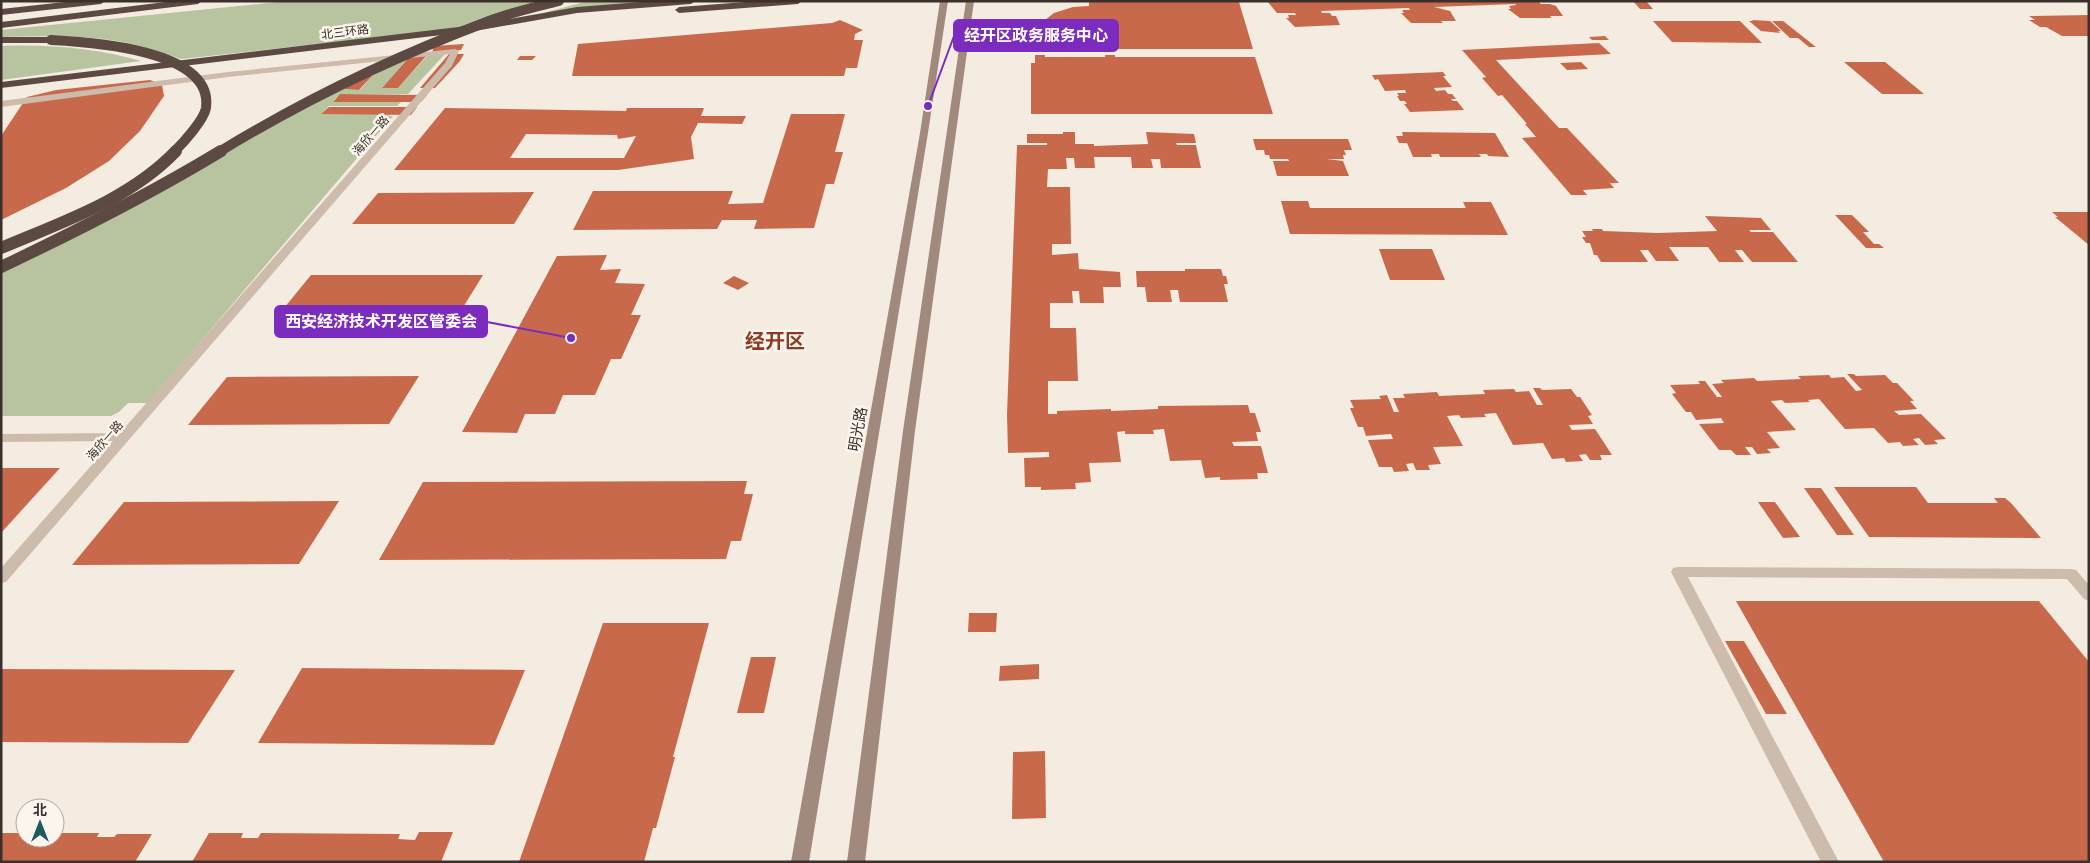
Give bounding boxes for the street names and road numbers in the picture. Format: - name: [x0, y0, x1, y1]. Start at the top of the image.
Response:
- street label: 北三环路: [320, 21, 370, 41]
- street label: 海欣一路: [349, 112, 391, 158]
- street label: 明光路: [844, 405, 870, 453]
- street label: 海欣一路: [83, 417, 125, 463]

